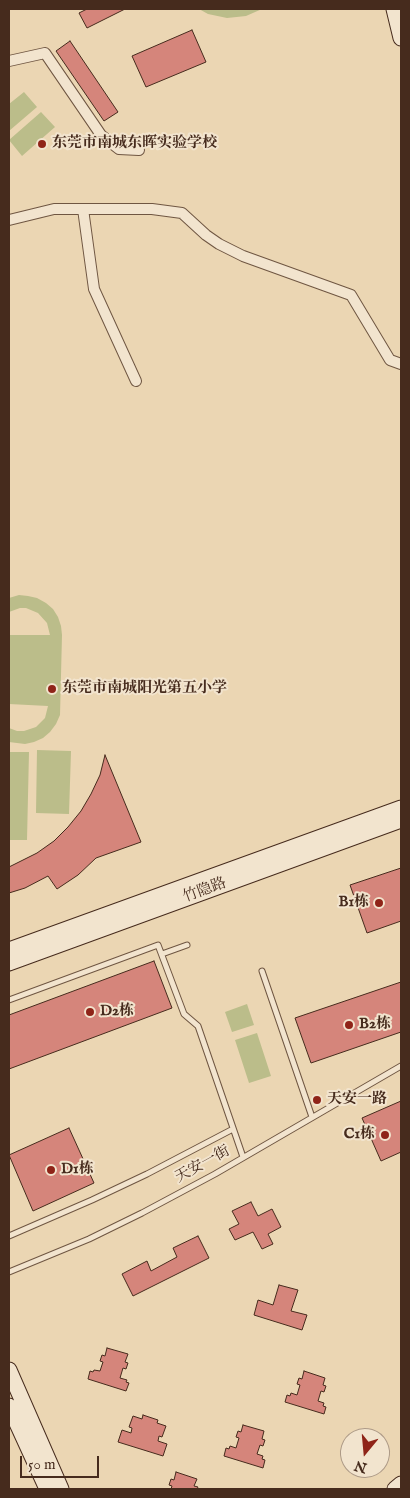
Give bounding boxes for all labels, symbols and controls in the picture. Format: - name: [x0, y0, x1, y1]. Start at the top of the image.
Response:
- place label: 东莞市南城东晖实验学校: [52, 135, 217, 153]
- marker: 东莞市南城东晖实验学校: [36, 138, 48, 150]
- place label: 东莞市南城阳光第五小学: [62, 680, 227, 698]
- marker: 东莞市南城阳光第五小学: [46, 683, 58, 695]
- street label: 竹隐路: [181, 875, 229, 907]
- place label: B1栋: [338, 894, 369, 912]
- marker: B1栋: [373, 897, 385, 909]
- place label: D2栋: [100, 1003, 134, 1021]
- marker: D2栋: [84, 1006, 96, 1018]
- place label: B2栋: [359, 1016, 391, 1034]
- marker: B2栋: [343, 1019, 355, 1031]
- place label: 天安一路: [327, 1091, 387, 1109]
- marker: 天安一路: [311, 1094, 323, 1106]
- place label: C1栋: [344, 1126, 375, 1144]
- marker: C1栋: [379, 1129, 391, 1141]
- street label: 天安一街: [172, 1143, 234, 1187]
- place label: D1栋: [61, 1161, 94, 1179]
- marker: D1栋: [45, 1164, 57, 1176]
- north arrow: [340, 1428, 390, 1478]
- scale bar: [22, 1446, 101, 1478]
- text: 50 m: [28, 1455, 56, 1474]
- text: N: [352, 1456, 369, 1477]

